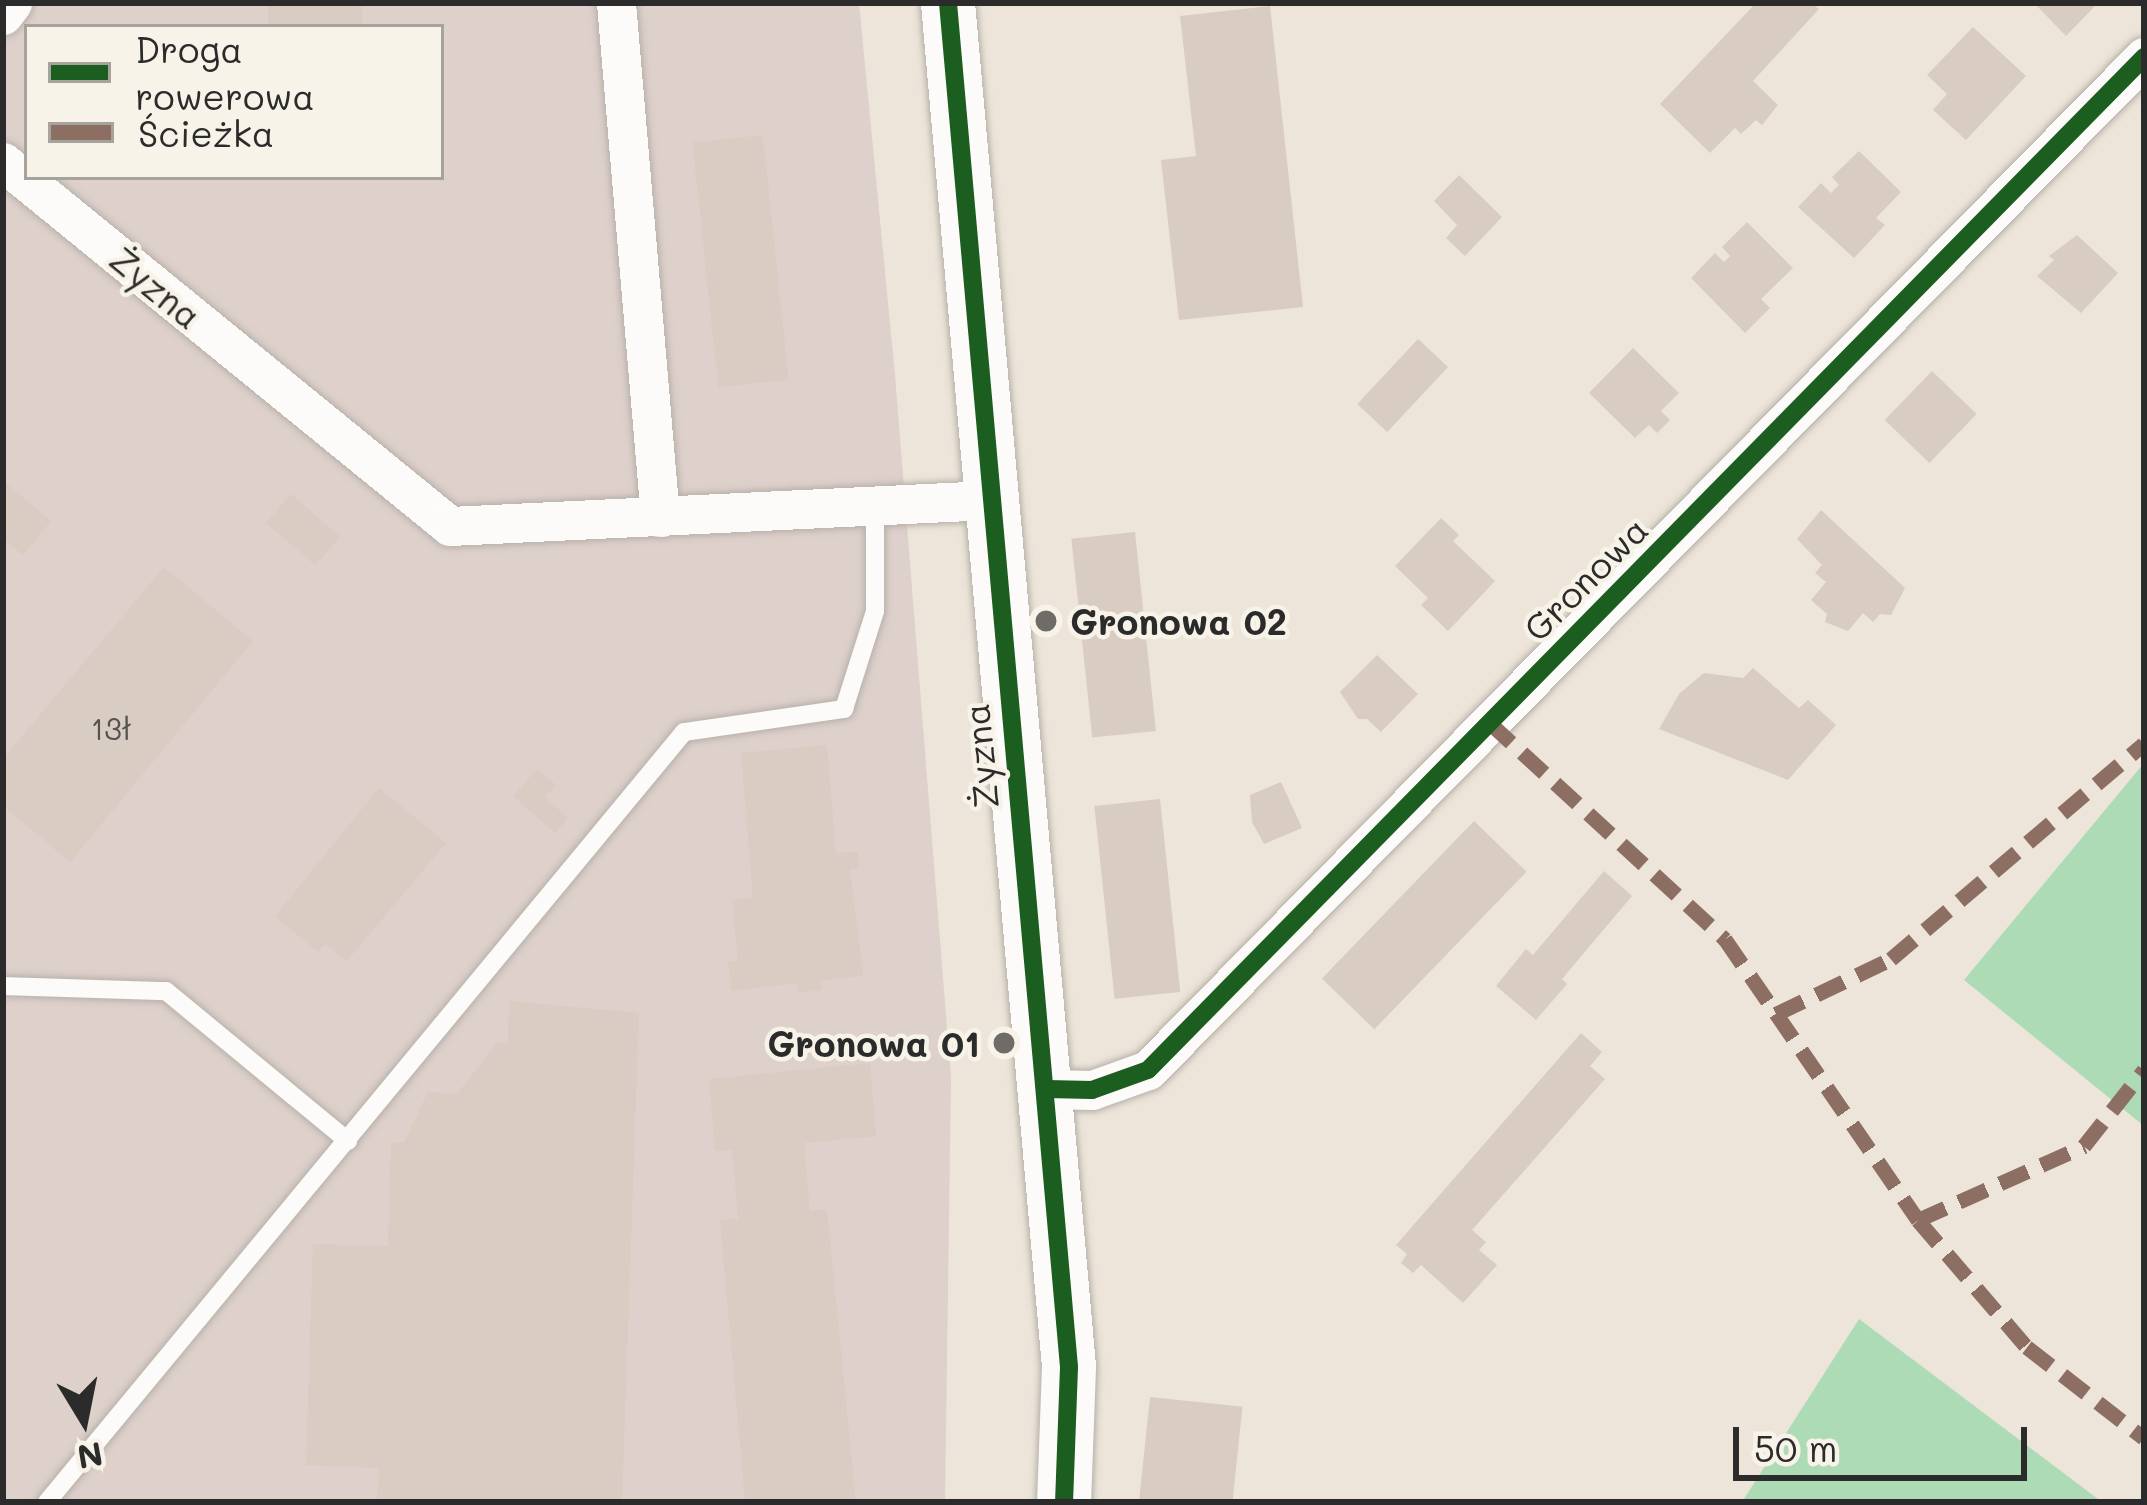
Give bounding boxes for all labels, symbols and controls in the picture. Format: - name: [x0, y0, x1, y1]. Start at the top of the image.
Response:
- legend: [24, 24, 444, 180]
- text: Droga rowerowa: [135, 25, 315, 119]
- text: Ścieżka: [138, 109, 274, 156]
- street label: Żyzna: [101, 237, 211, 337]
- street label: Gronowa: [1514, 507, 1656, 649]
- place label: Gronowa 02: [1070, 599, 1287, 643]
- marker: Gronowa 02: [1033, 608, 1059, 634]
- street label: Żyzna: [953, 701, 1007, 811]
- house number: 13ł: [91, 710, 131, 746]
- place label: Gronowa 01: [767, 1021, 980, 1065]
- marker: Gronowa 01: [991, 1030, 1017, 1056]
- north arrow: [24, 1361, 144, 1481]
- scale bar: [1739, 1403, 2033, 1477]
- text: 50 m: [1754, 1424, 1837, 1471]
- text: N: [74, 1434, 106, 1480]

